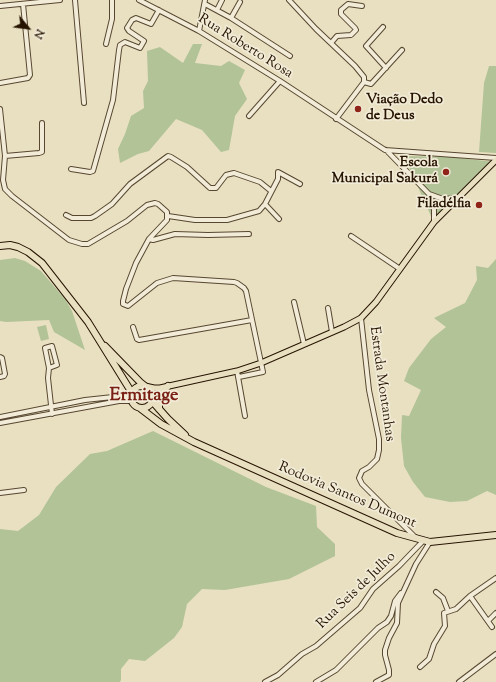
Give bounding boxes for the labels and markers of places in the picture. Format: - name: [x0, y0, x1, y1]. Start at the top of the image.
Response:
- place label: Viação Dedo de Deus: [366, 93, 443, 126]
- marker: Viação Dedo de Deus: [353, 104, 363, 114]
- place label: Escola Municipal Sakurá: [332, 156, 438, 188]
- marker: Escola Municipal Sakurá: [441, 167, 451, 177]
- place label: Filadélfia: [417, 197, 471, 213]
- marker: Filadélfia: [474, 200, 484, 210]

